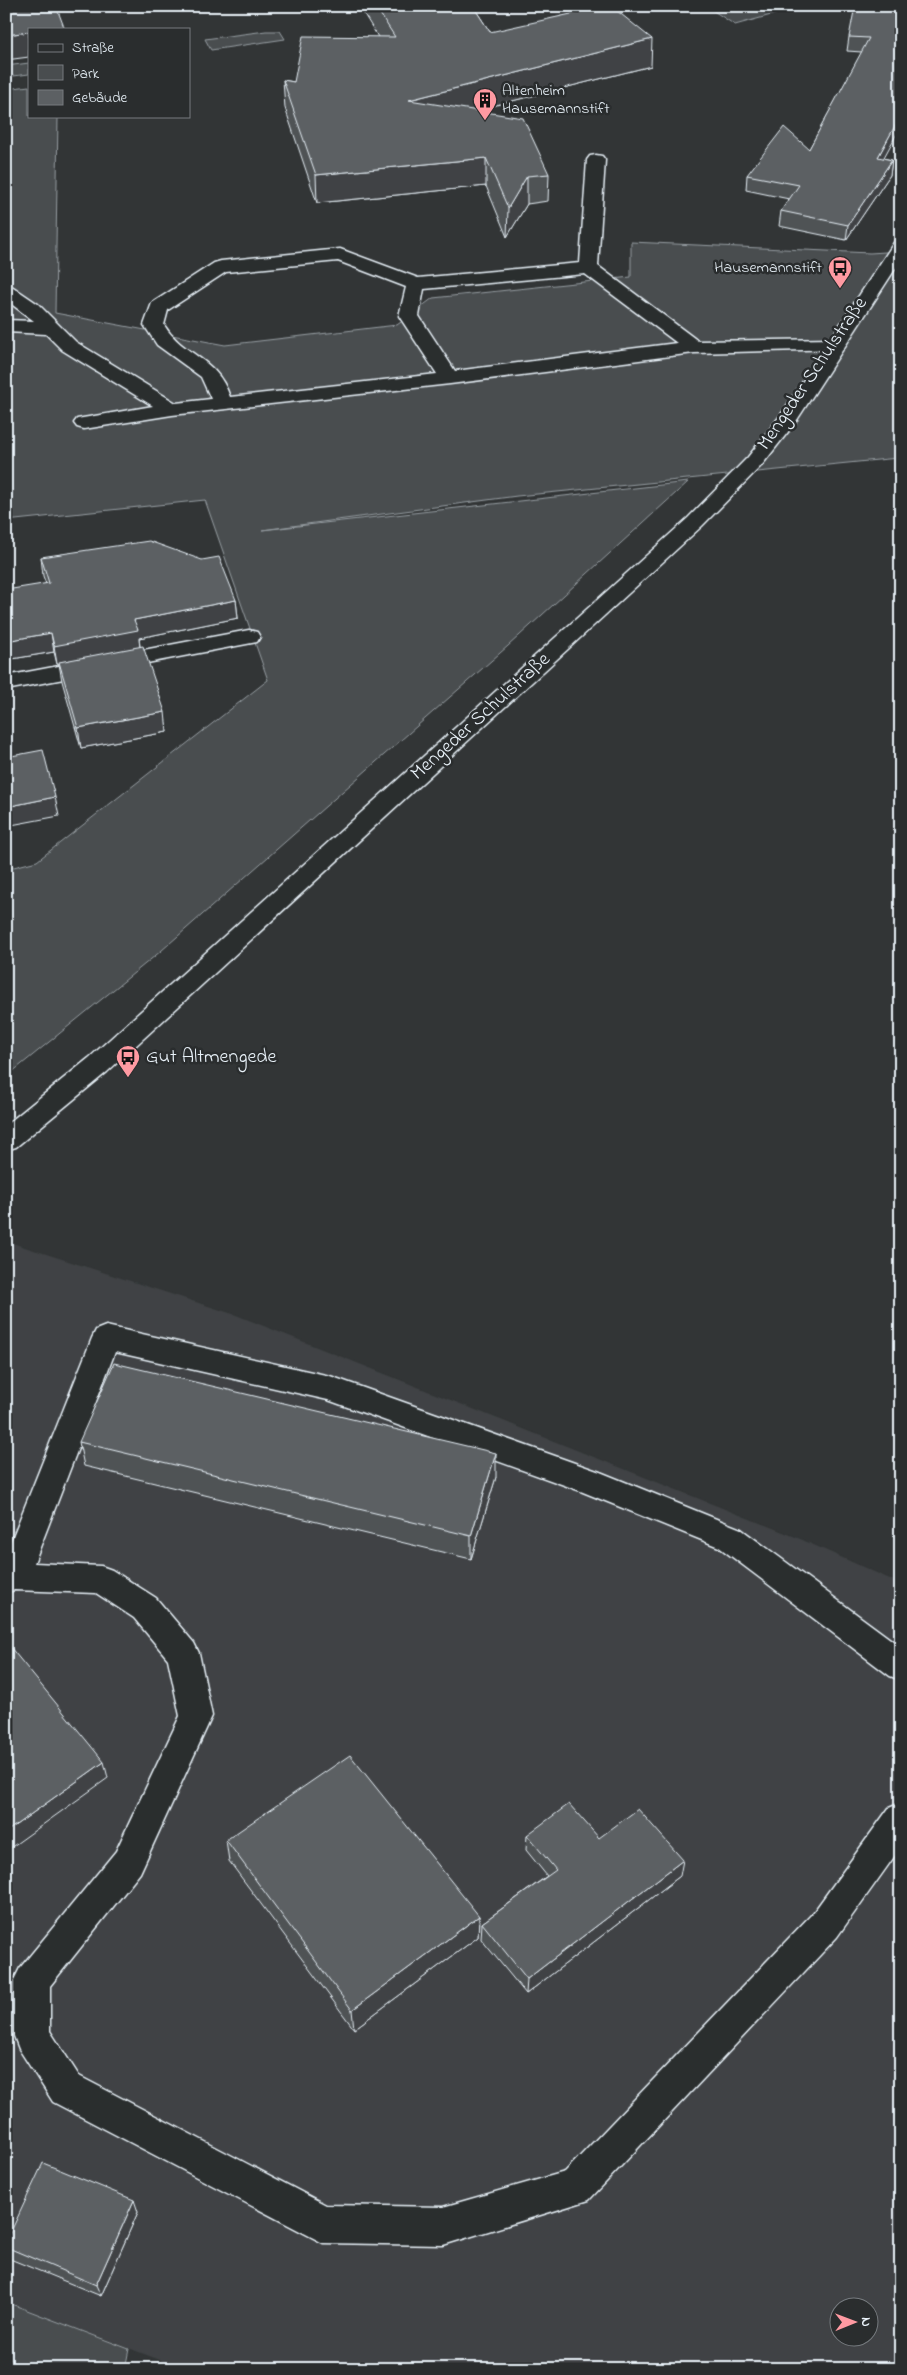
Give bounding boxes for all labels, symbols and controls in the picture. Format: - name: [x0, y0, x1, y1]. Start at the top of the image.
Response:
- legend: [28, 28, 190, 118]
- text: Straße: [72, 37, 114, 59]
- text: Park: [72, 63, 100, 85]
- place label: Altenheim Hausemannstift: [502, 79, 610, 121]
- text: Gebäude: [72, 87, 128, 109]
- building icon: Altenheim Hausemannstift: [472, 87, 498, 121]
- bus stop icon: Hausemannstift: [827, 255, 853, 289]
- place label: Hausemannstift: [714, 256, 823, 280]
- street label: Mengeder Schulstraße: [751, 291, 876, 457]
- street label: Mengeder Schulstraße: [405, 646, 558, 789]
- place label: Gut Altmengede: [146, 1043, 277, 1073]
- bus stop icon: Gut Altmengede: [115, 1044, 141, 1078]
- north arrow: [830, 2298, 880, 2348]
- text: N: [855, 2317, 876, 2327]

